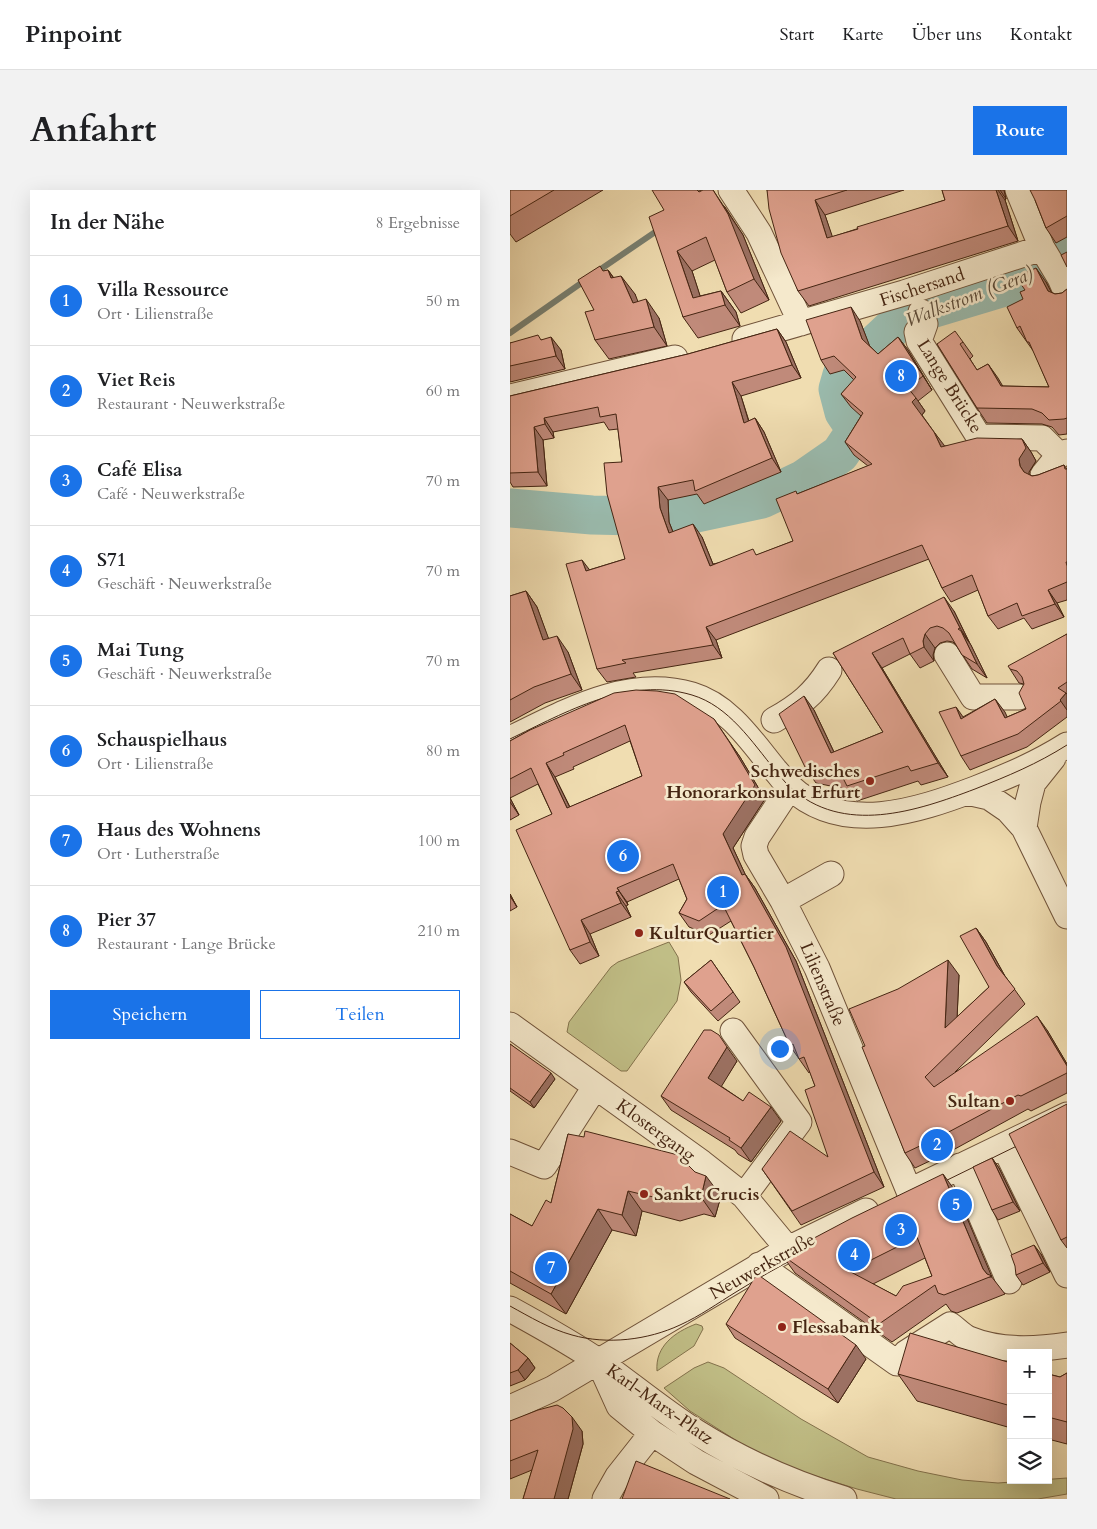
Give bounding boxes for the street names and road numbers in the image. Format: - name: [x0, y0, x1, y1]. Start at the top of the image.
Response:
- street label: Fischersand: [877, 262, 968, 313]
- street label: Lange Brücke: [911, 334, 988, 438]
- street label: Lilienstraße: [794, 938, 851, 1030]
- street label: Klostergang: [611, 1093, 701, 1168]
- street label: Neuwerkstraße: [705, 1227, 820, 1306]
- street label: Karl-Marx-Platz: [601, 1358, 718, 1451]

